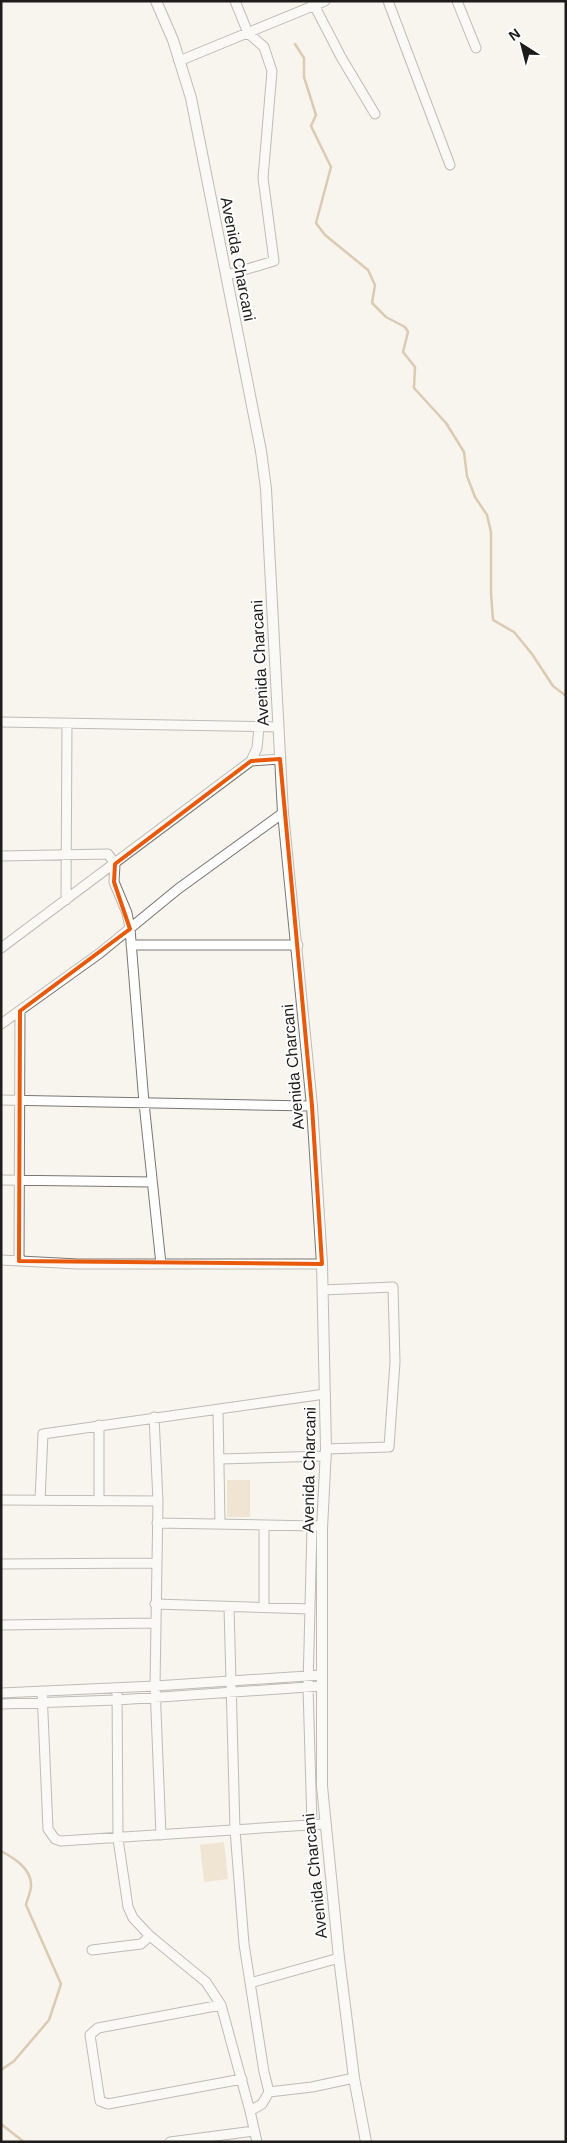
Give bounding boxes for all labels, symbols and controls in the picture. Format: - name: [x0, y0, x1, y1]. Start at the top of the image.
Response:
- north arrow: [497, 20, 547, 70]
- text: N: [506, 25, 523, 44]
- street label: Avenida Charcani: [218, 196, 258, 322]
- street label: Avenida Charcani: [248, 600, 272, 726]
- street label: Avenida Charcani: [279, 1003, 307, 1131]
- street label: Avenida Charcani: [299, 1407, 319, 1533]
- street label: Avenida Charcani: [300, 1812, 330, 1940]

